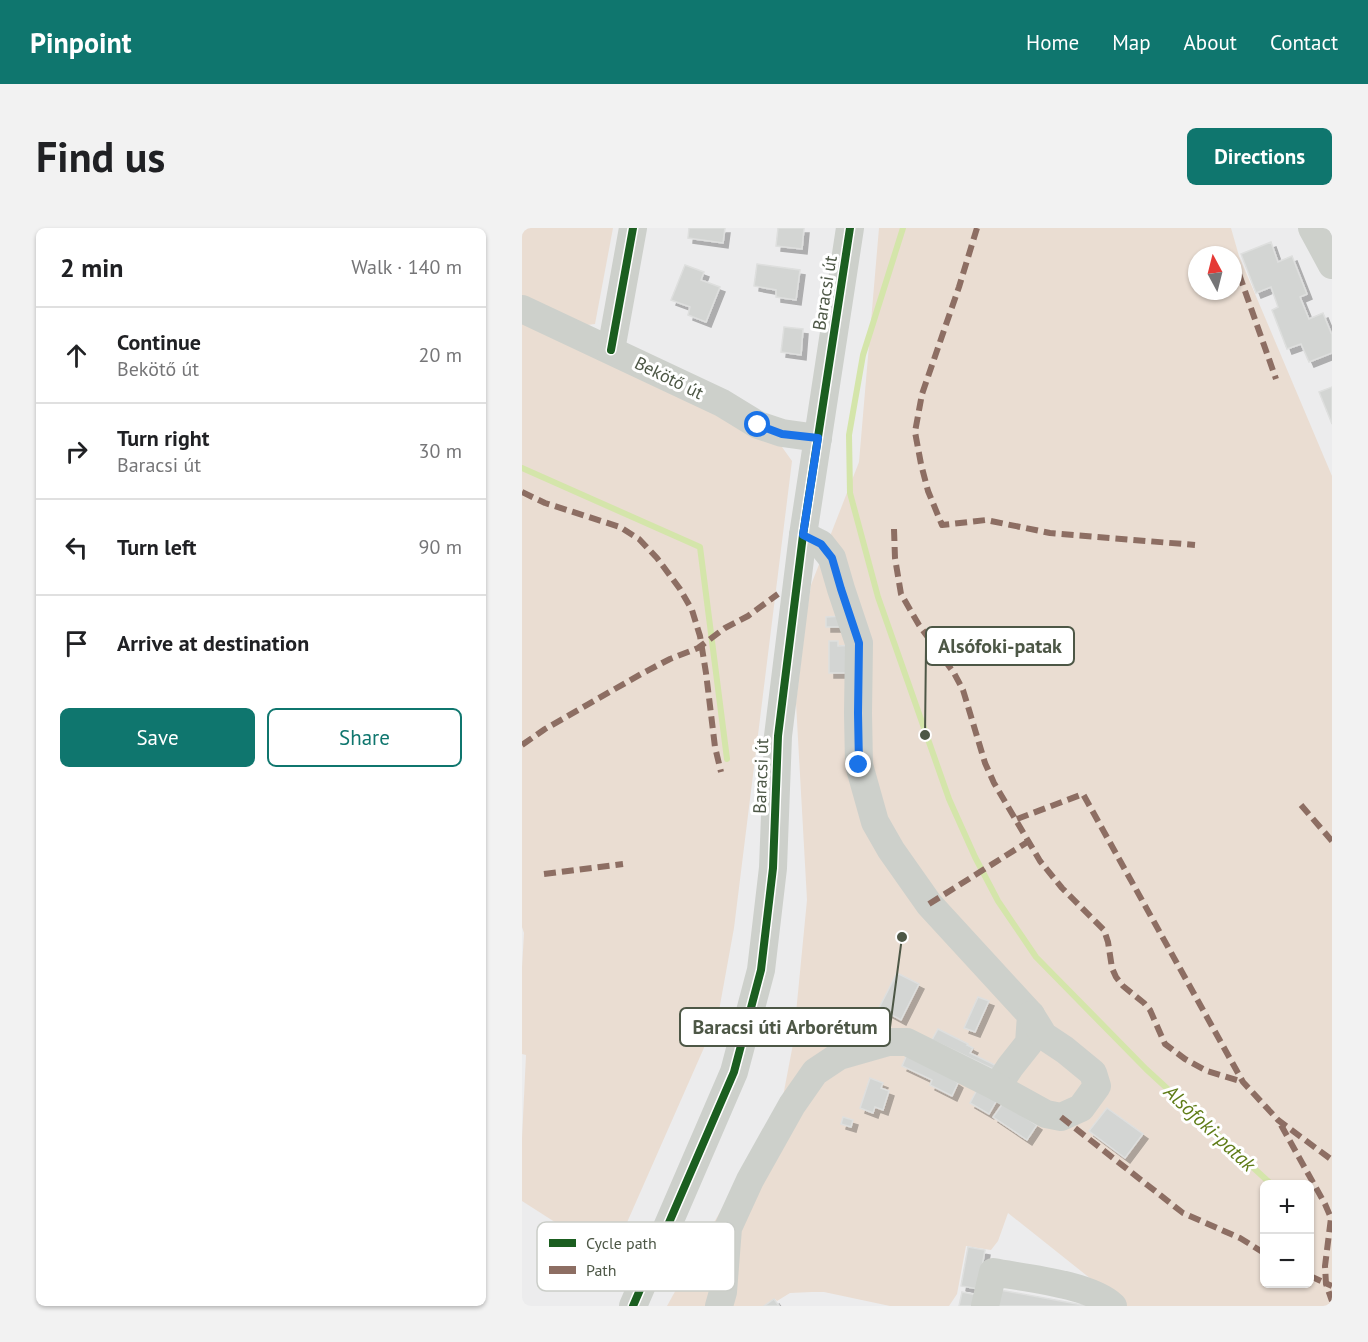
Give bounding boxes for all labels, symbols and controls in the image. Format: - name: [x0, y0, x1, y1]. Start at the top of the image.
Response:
- text: Pinpoint: [30, 24, 132, 61]
- text: Home: [1026, 29, 1079, 56]
- text: Map: [1112, 29, 1151, 56]
- text: About: [1184, 29, 1237, 56]
- text: Contact: [1270, 29, 1338, 56]
- button: Directions: [1187, 128, 1332, 185]
- text: Find us: [36, 129, 165, 184]
- north arrow: [1188, 246, 1242, 300]
- text: 2 min: [60, 251, 123, 284]
- text: Walk · 140 m: [351, 254, 462, 280]
- street label: Baracsi út: [807, 254, 842, 332]
- text: Continue: [117, 328, 201, 356]
- icon: ahead: [60, 339, 93, 372]
- text: 20 m: [419, 342, 462, 368]
- street label: Bekötő út: [631, 351, 707, 404]
- text: Bekötő út: [117, 356, 199, 382]
- route start: [744, 411, 770, 437]
- text: Turn right: [117, 424, 209, 452]
- icon: right: [60, 435, 93, 468]
- text: 30 m: [419, 438, 462, 464]
- text: Baracsi út: [117, 452, 201, 478]
- icon: left: [60, 531, 93, 564]
- text: Turn left: [117, 533, 197, 561]
- text: 90 m: [419, 534, 462, 560]
- icon: arrive: [60, 627, 93, 660]
- callout: Alsófoki-patak: [926, 627, 1074, 665]
- text: Arrive at destination: [117, 629, 309, 657]
- text: Alsófoki-patak: [938, 633, 1062, 659]
- button: Save: [60, 708, 255, 767]
- button: Share: [267, 708, 462, 767]
- street label: Baracsi út: [748, 738, 773, 814]
- route end: [845, 751, 871, 777]
- callout: Baracsi úti Arborétum: [680, 1008, 890, 1046]
- text: Baracsi úti Arborétum: [692, 1014, 878, 1040]
- water label: Alsófoki-patak: [1158, 1078, 1262, 1178]
- map controls: [1260, 1180, 1314, 1288]
- button: +: [1260, 1180, 1314, 1234]
- legend: [537, 1222, 735, 1291]
- text: Cycle path: [586, 1233, 657, 1253]
- button: −: [1260, 1234, 1314, 1288]
- text: Path: [586, 1260, 617, 1280]

